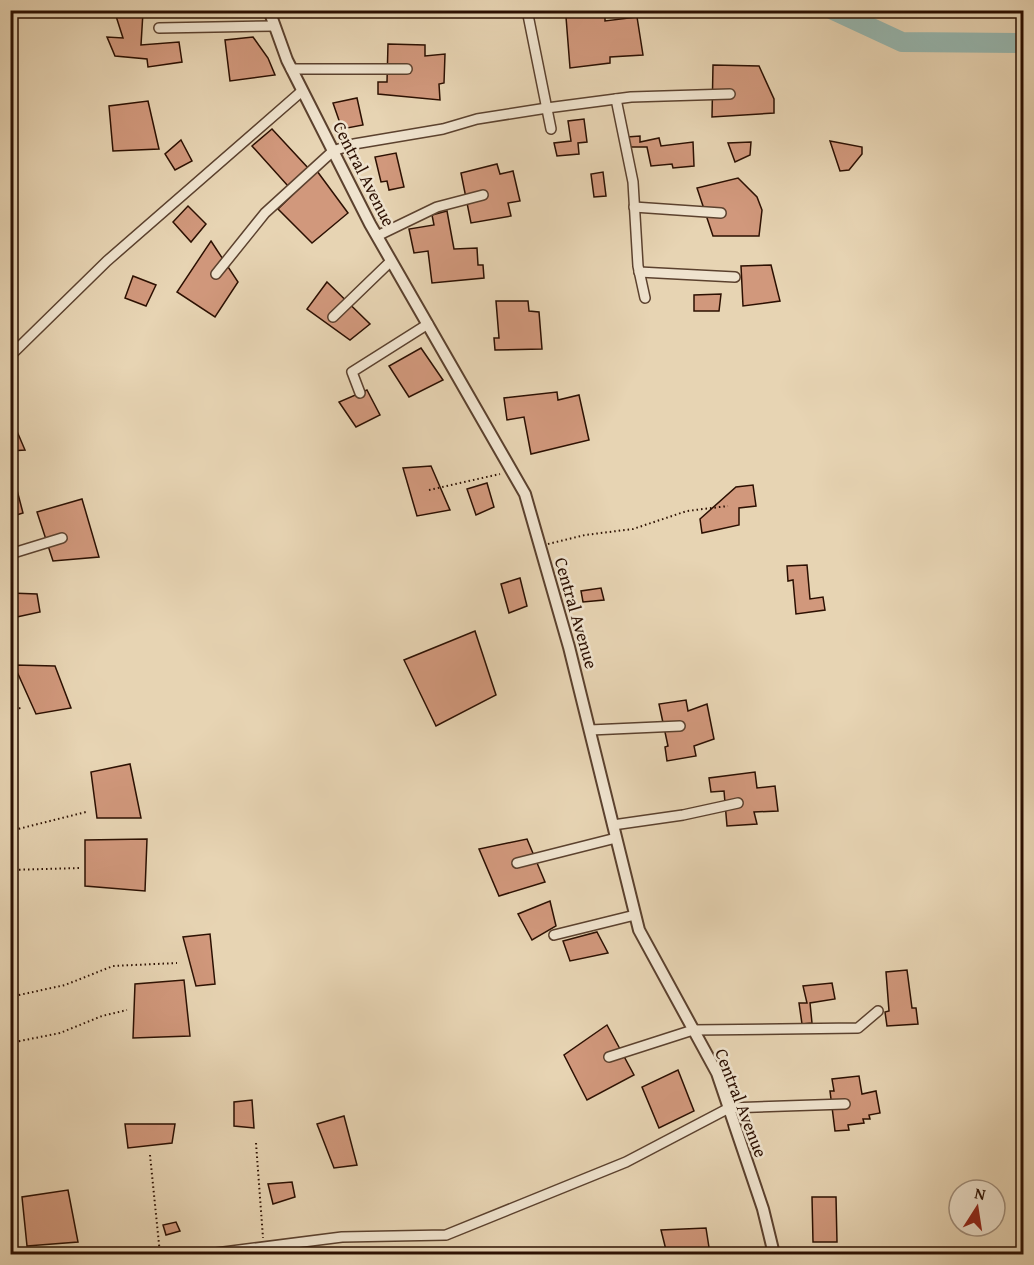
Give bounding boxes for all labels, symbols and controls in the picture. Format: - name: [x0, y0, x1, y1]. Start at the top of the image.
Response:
- street label: Central Avenue: [326, 117, 403, 231]
- street label: Central Avenue: [548, 554, 605, 672]
- street label: Central Avenue: [708, 1044, 775, 1161]
- north arrow: [947, 1178, 1007, 1238]
- text: N: [972, 1180, 988, 1206]

